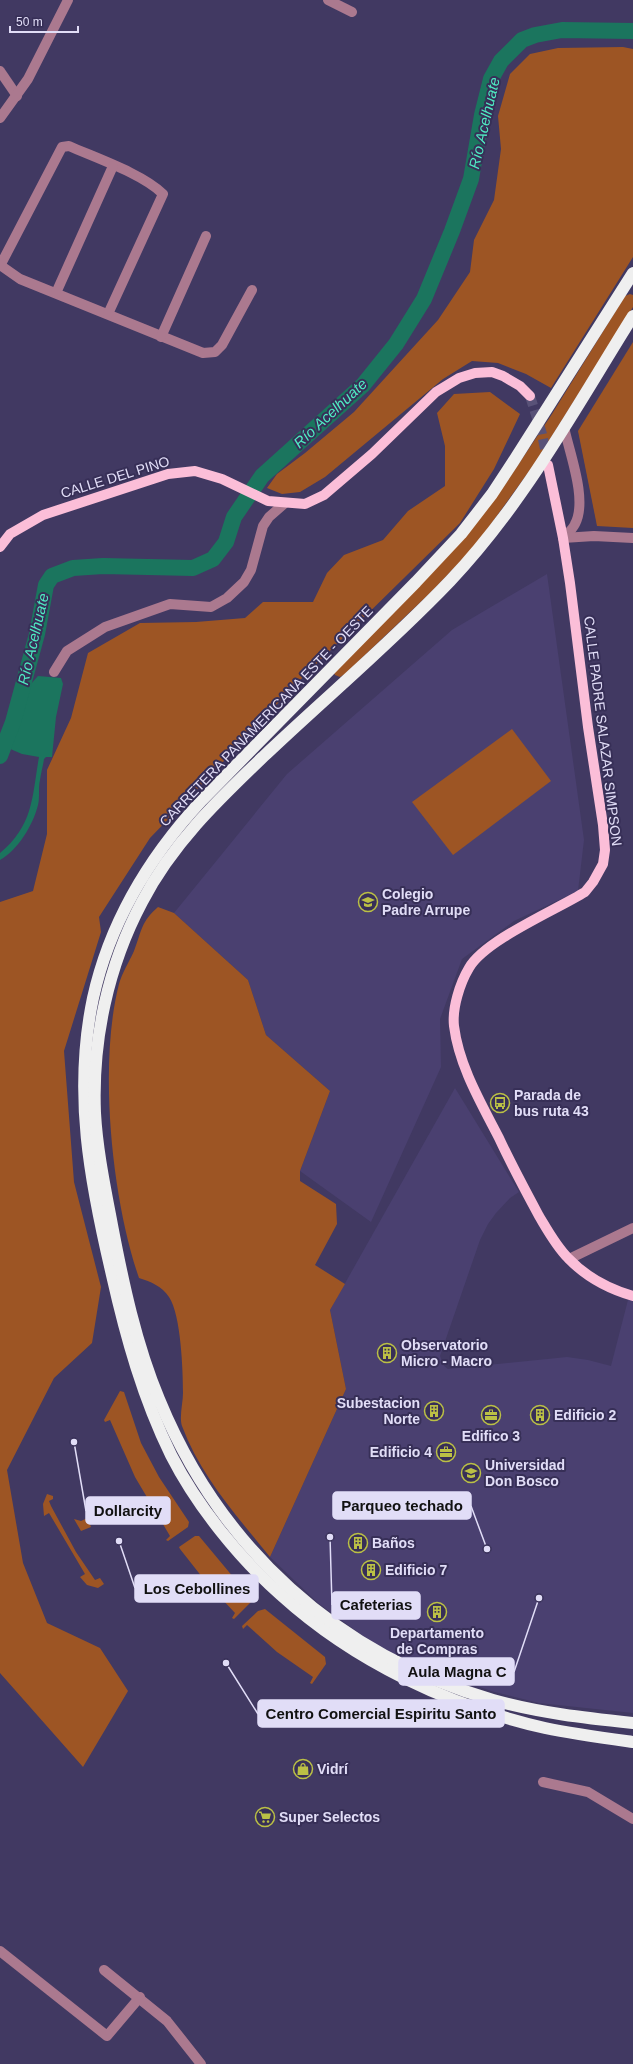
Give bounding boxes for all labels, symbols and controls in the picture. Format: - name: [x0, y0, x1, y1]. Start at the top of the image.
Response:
- scale bar: [10, 8, 78, 34]
- text: 50 m: [16, 15, 43, 29]
- water label: Río Acelhuate: [465, 75, 503, 171]
- water label: Río Acelhuate: [290, 375, 370, 451]
- street label: CALLE DEL PINO: [59, 453, 172, 501]
- water label: Río Acelhuate: [14, 591, 52, 687]
- street label: CARRETERA PANAMERICANA ESTE - OESTE: [156, 603, 376, 829]
- street label: CALLE PADRE SALAZAR SIMPSON: [581, 615, 625, 847]
- place label: Colegio Padre Arrupe: [382, 886, 470, 918]
- school or university icon: Colegio Padre Arrupe: [357, 891, 379, 913]
- place label: Parada de bus ruta 43: [514, 1087, 589, 1119]
- bus stop icon: Parada de bus ruta 43: [489, 1092, 511, 1114]
- place label: Observatorio Micro - Macro: [401, 1337, 492, 1369]
- building icon: Observatorio Micro - Macro: [376, 1342, 398, 1364]
- place label: Subestacion Norte: [337, 1395, 420, 1427]
- building icon: Subestacion Norte: [423, 1400, 445, 1422]
- office icon: Edifico 3: [480, 1404, 502, 1426]
- building icon: Edificio 2: [529, 1404, 551, 1426]
- place label: Edificio 2: [554, 1407, 616, 1423]
- place label: Edifico 3: [462, 1428, 520, 1444]
- office icon: Edificio 4: [435, 1441, 457, 1463]
- place label: Edificio 4: [370, 1444, 432, 1460]
- place label: Universidad Don Bosco: [485, 1457, 565, 1489]
- school or university icon: Universidad Don Bosco: [460, 1462, 482, 1484]
- callout: Parqueo techado: [333, 1492, 471, 1519]
- callout: Dollarcity: [86, 1497, 170, 1524]
- text: Parqueo techado: [341, 1497, 463, 1514]
- text: Dollarcity: [94, 1502, 163, 1519]
- building icon: Baños: [347, 1532, 369, 1554]
- place label: Baños: [372, 1535, 415, 1551]
- building icon: Edificio 7: [360, 1559, 382, 1581]
- place label: Edificio 7: [385, 1562, 447, 1578]
- callout: Los Cebollines: [135, 1575, 258, 1602]
- text: Los Cebollines: [144, 1580, 250, 1597]
- callout: Cafeterias: [332, 1592, 420, 1619]
- text: Cafeterias: [340, 1596, 412, 1613]
- building icon: Departamento de Compras: [426, 1601, 448, 1623]
- place label: Departamento de Compras: [390, 1625, 484, 1657]
- callout: Aula Magna C: [399, 1658, 514, 1685]
- text: Aula Magna C: [407, 1663, 507, 1680]
- callout: Centro Comercial Espiritu Santo: [258, 1700, 504, 1727]
- text: Centro Comercial Espiritu Santo: [266, 1705, 496, 1722]
- shop icon: Vidrí: [292, 1758, 314, 1780]
- place label: Vidrí: [317, 1761, 349, 1777]
- supermarket icon: Super Selectos: [254, 1806, 276, 1828]
- place label: Super Selectos: [279, 1809, 380, 1825]

